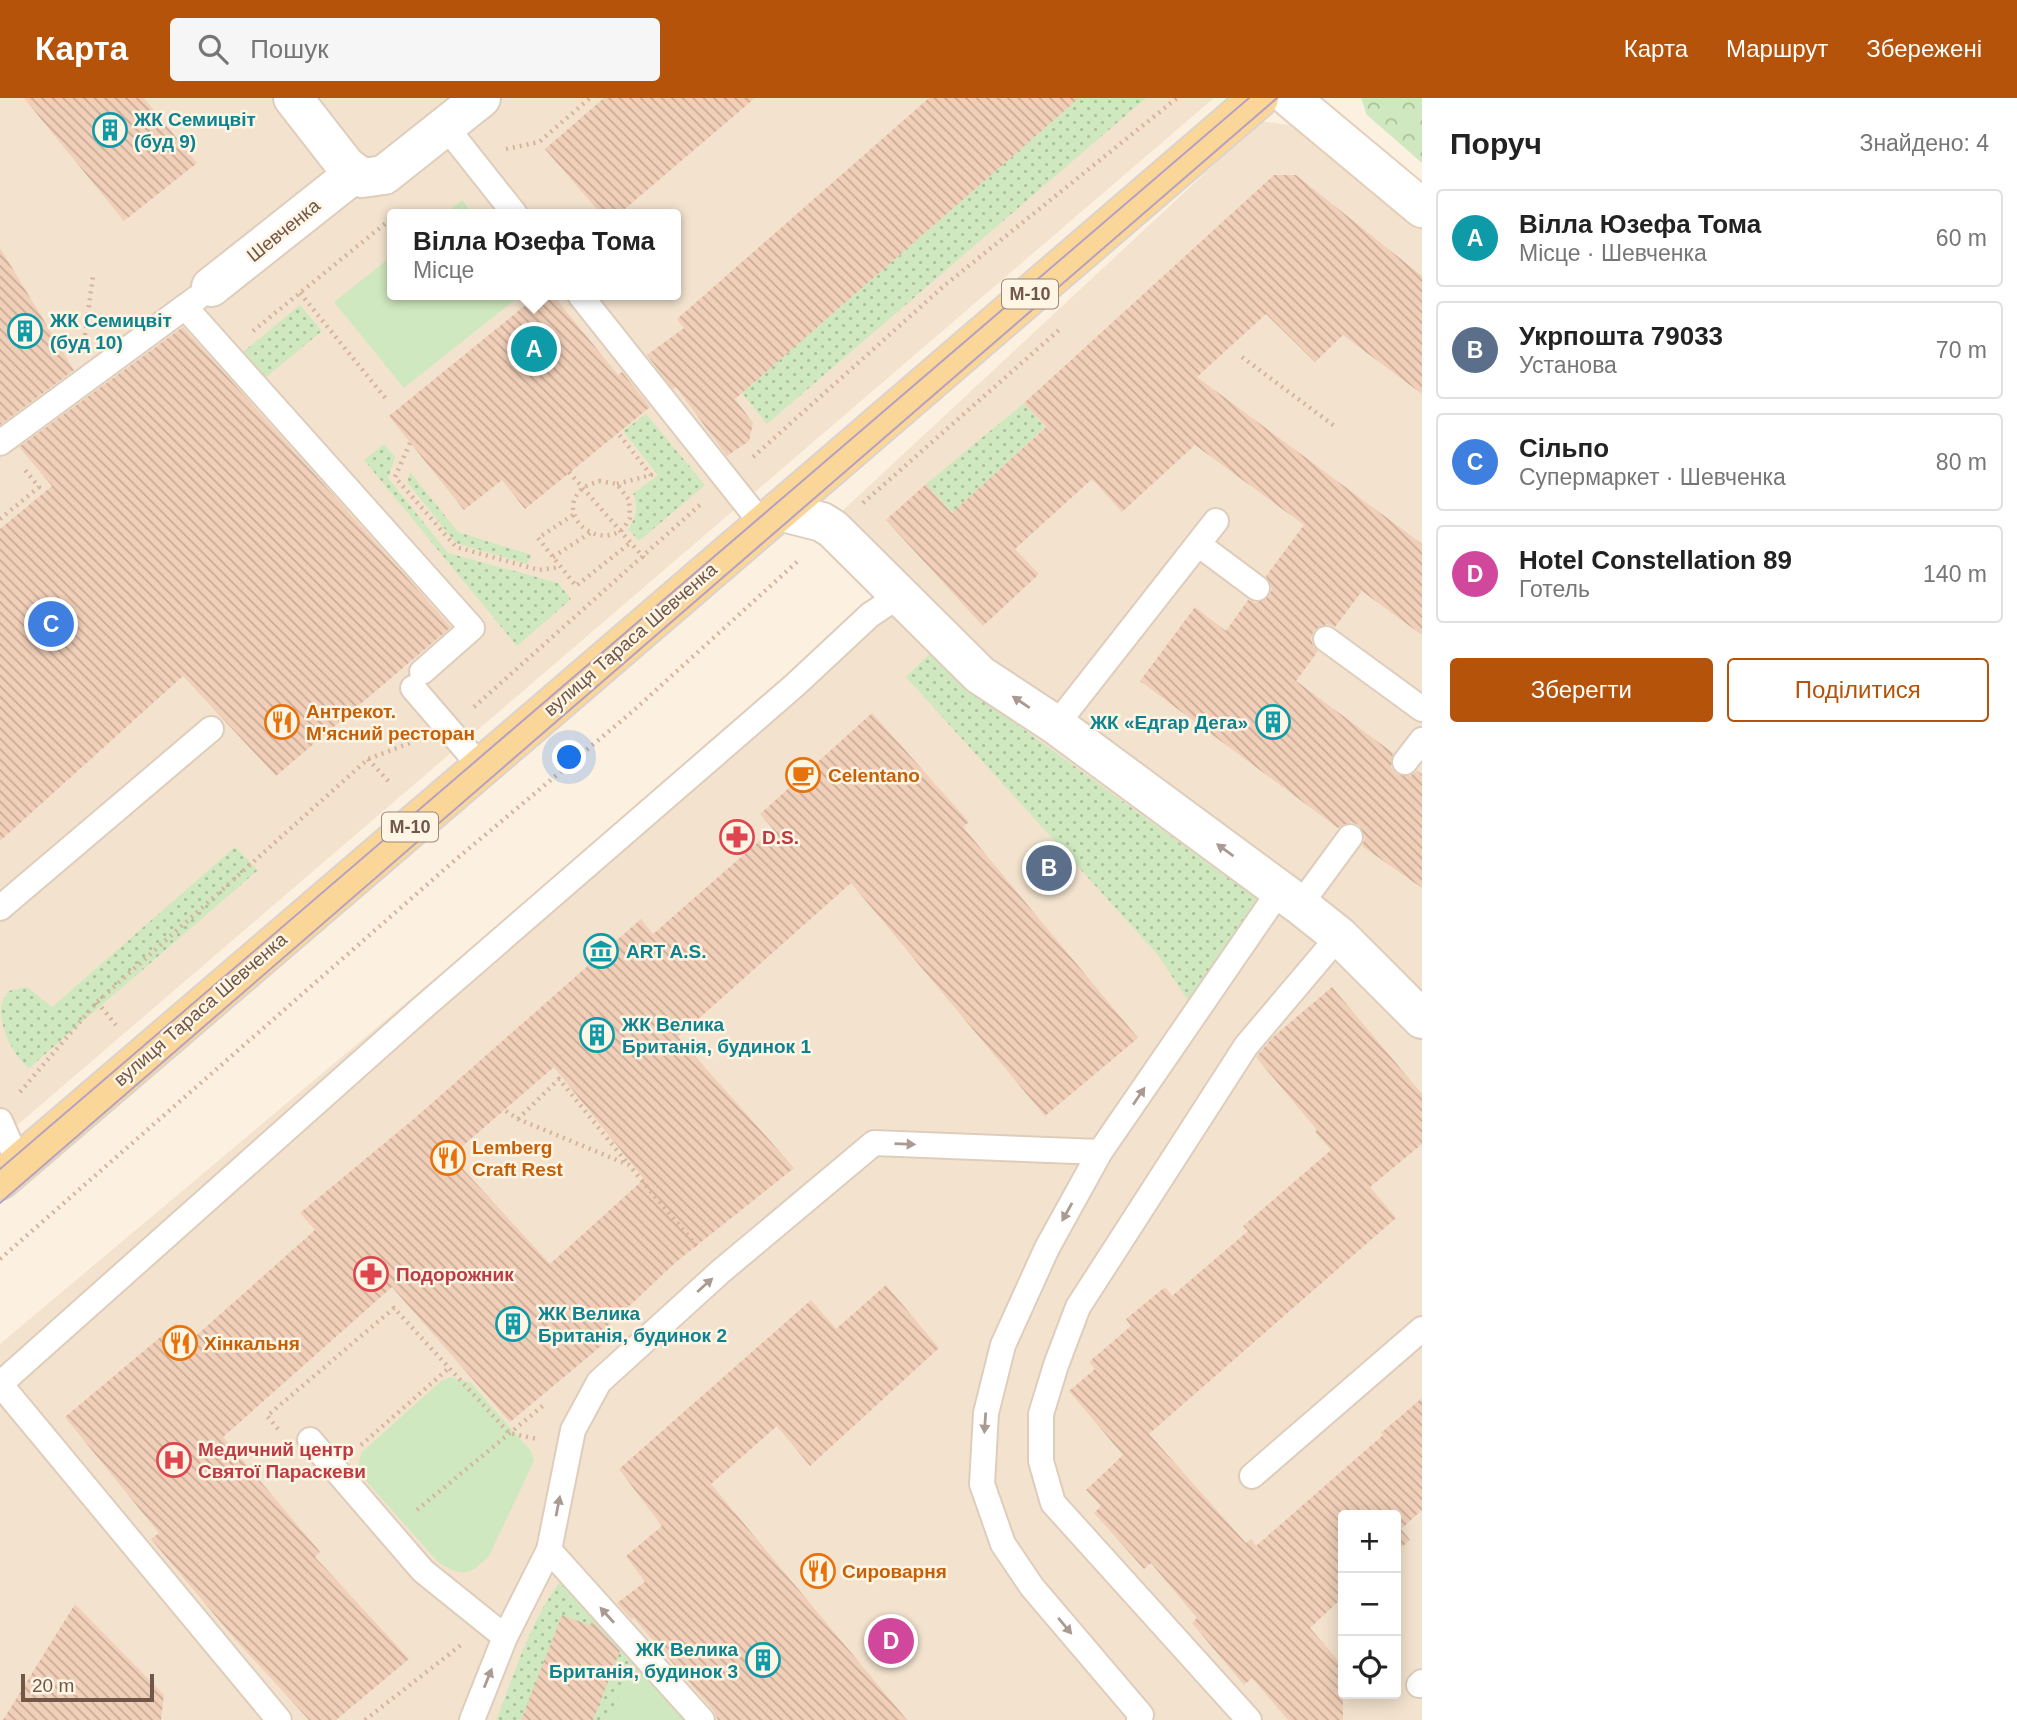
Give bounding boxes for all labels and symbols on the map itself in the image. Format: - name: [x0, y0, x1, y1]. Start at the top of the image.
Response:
- place label: ЖК Семицвіт (буд 9): [133, 109, 256, 152]
- building icon: ЖК Семицвіт (буд 9): [91, 111, 129, 149]
- street label: Шевченка: [243, 194, 324, 266]
- road number: М-10: [1002, 280, 1058, 308]
- place label: ЖК Семицвіт (буд 10): [49, 310, 172, 353]
- building icon: ЖК Семицвіт (буд 10): [6, 312, 44, 350]
- pin: A: [511, 323, 557, 375]
- street label: вулиця Тараса Шевченка: [540, 558, 721, 720]
- pin: C: [28, 598, 74, 650]
- one-way arrow: [1011, 696, 1030, 709]
- place label: Антрекот. М'ясний ресторан: [306, 701, 475, 744]
- restaurant icon: Антрекот. М'ясний ресторан: [263, 703, 301, 741]
- building icon: ЖК «Едгар Дега»: [1254, 703, 1292, 741]
- place label: ЖК «Едгар Дега»: [1089, 712, 1248, 733]
- your location: [552, 740, 586, 774]
- cafe icon: Celentano: [784, 756, 822, 794]
- place label: Celentano: [828, 765, 920, 786]
- road number: М-10: [382, 812, 438, 842]
- pharmacy icon: D.S.: [718, 818, 756, 856]
- place label: D.S.: [762, 827, 799, 848]
- pin: B: [1026, 842, 1072, 894]
- one-way arrow: [1216, 843, 1234, 857]
- street label: вулиця Тараса Шевченка: [110, 928, 291, 1090]
- museum icon: ART A.S.: [582, 932, 620, 970]
- place label: ART A.S.: [626, 941, 707, 962]
- place label: ЖК Велика Британія, будинок 1: [621, 1014, 811, 1057]
- building icon: ЖК Велика Британія, будинок 1: [578, 1016, 616, 1054]
- one-way arrow: [1132, 1087, 1146, 1105]
- place label: Lemberg Craft Rest: [472, 1137, 563, 1180]
- restaurant icon: Lemberg Craft Rest: [429, 1139, 467, 1177]
- one-way arrow: [895, 1139, 917, 1150]
- one-way arrow: [1061, 1202, 1073, 1222]
- pharmacy icon: Подорожник: [352, 1255, 390, 1293]
- place label: Подорожник: [396, 1264, 514, 1285]
- one-way arrow: [696, 1277, 714, 1293]
- place label: ЖК Велика Британія, будинок 2: [537, 1303, 727, 1346]
- building icon: ЖК Велика Британія, будинок 2: [494, 1305, 532, 1343]
- restaurant icon: Хінкальня: [161, 1324, 199, 1362]
- place label: Хінкальня: [204, 1333, 300, 1354]
- one-way arrow: [980, 1412, 991, 1434]
- place label: Медичний центр Святої Параскеви: [198, 1439, 366, 1482]
- hospital icon: Медичний центр Святої Параскеви: [155, 1441, 193, 1479]
- one-way arrow: [552, 1495, 563, 1517]
- restaurant icon: Сироварня: [799, 1552, 837, 1590]
- place label: Сироварня: [842, 1561, 947, 1582]
- one-way arrow: [600, 1607, 616, 1624]
- pin: D: [868, 1615, 914, 1667]
- one-way arrow: [1057, 1617, 1072, 1634]
- place label: ЖК Велика Британія, будинок 3: [549, 1639, 738, 1682]
- building icon: ЖК Велика Британія, будинок 3: [744, 1641, 782, 1679]
- one-way arrow: [483, 1668, 494, 1689]
- scale bar: [21, 1671, 154, 1703]

